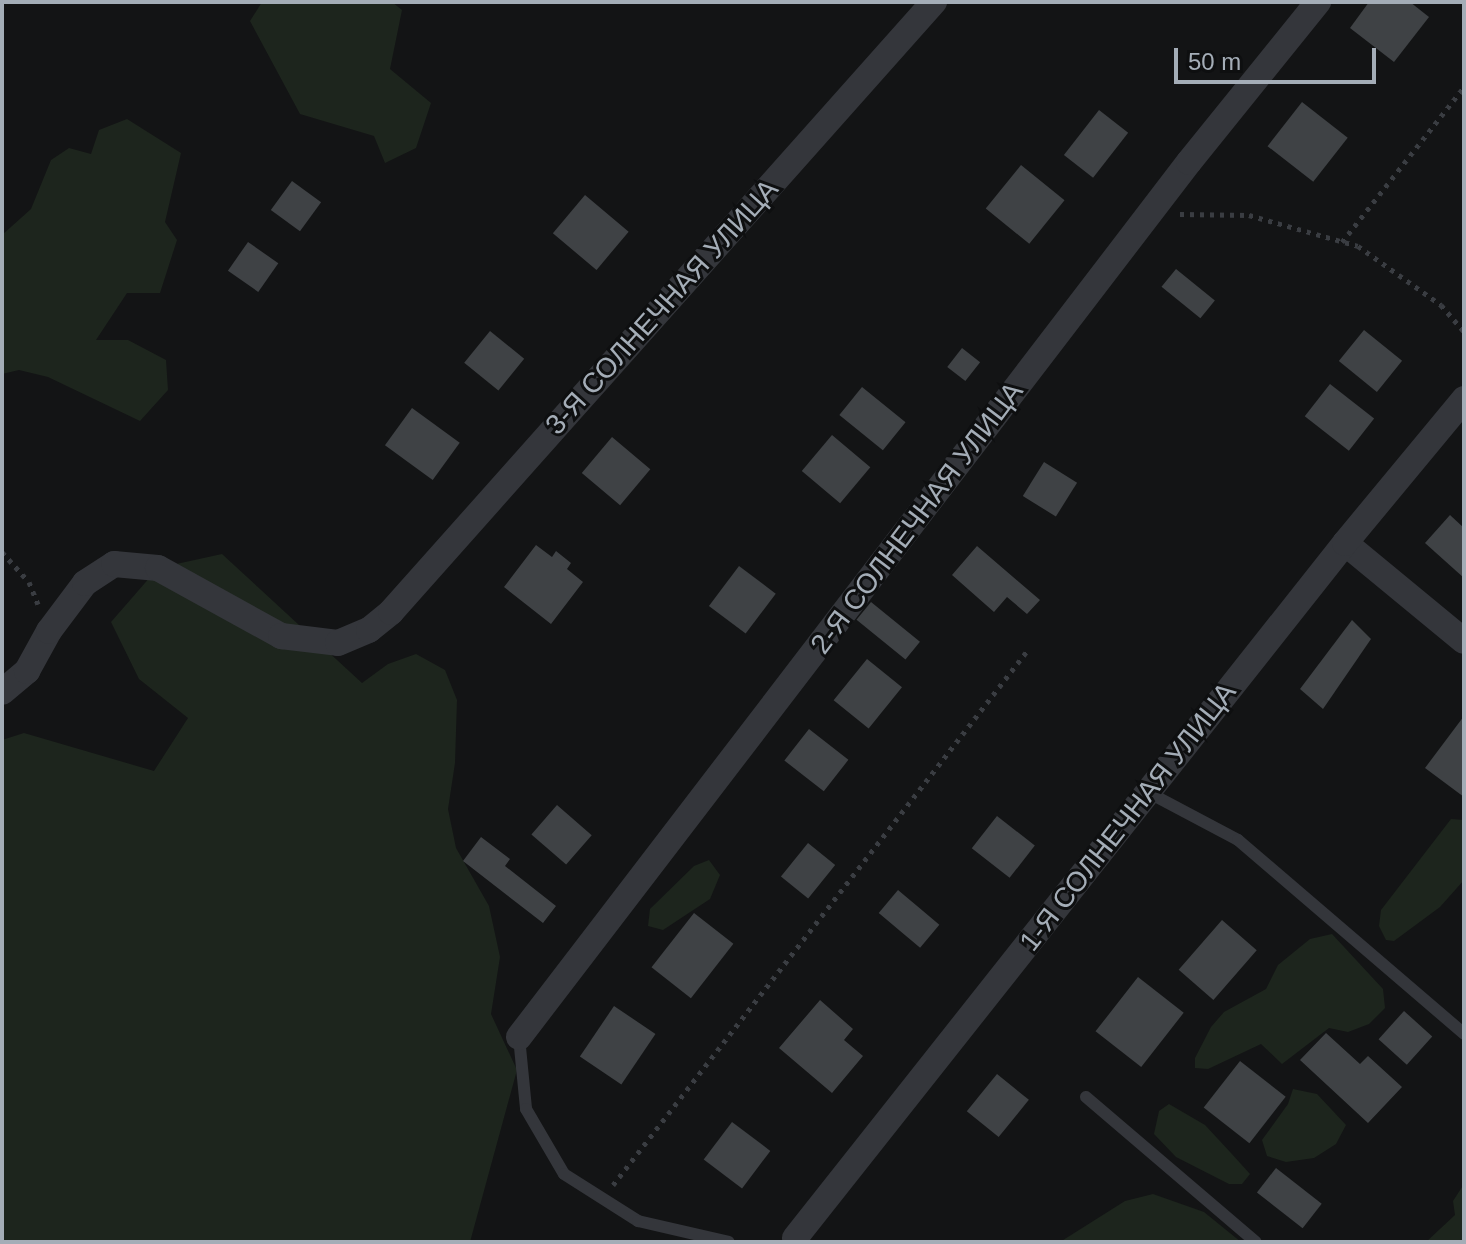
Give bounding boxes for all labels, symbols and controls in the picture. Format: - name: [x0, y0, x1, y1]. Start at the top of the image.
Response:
- scale bar: [1178, 32, 1380, 82]
- text: 50 m: [1188, 48, 1241, 75]
- street label: 3-Я СОЛНЕЧНАЯ УЛИЦА: [539, 173, 785, 441]
- street label: 2-Я СОЛНЕЧНАЯ УЛИЦА: [804, 375, 1030, 661]
- street label: 1-Я СОЛНЕЧНАЯ УЛИЦА: [1013, 676, 1243, 958]

